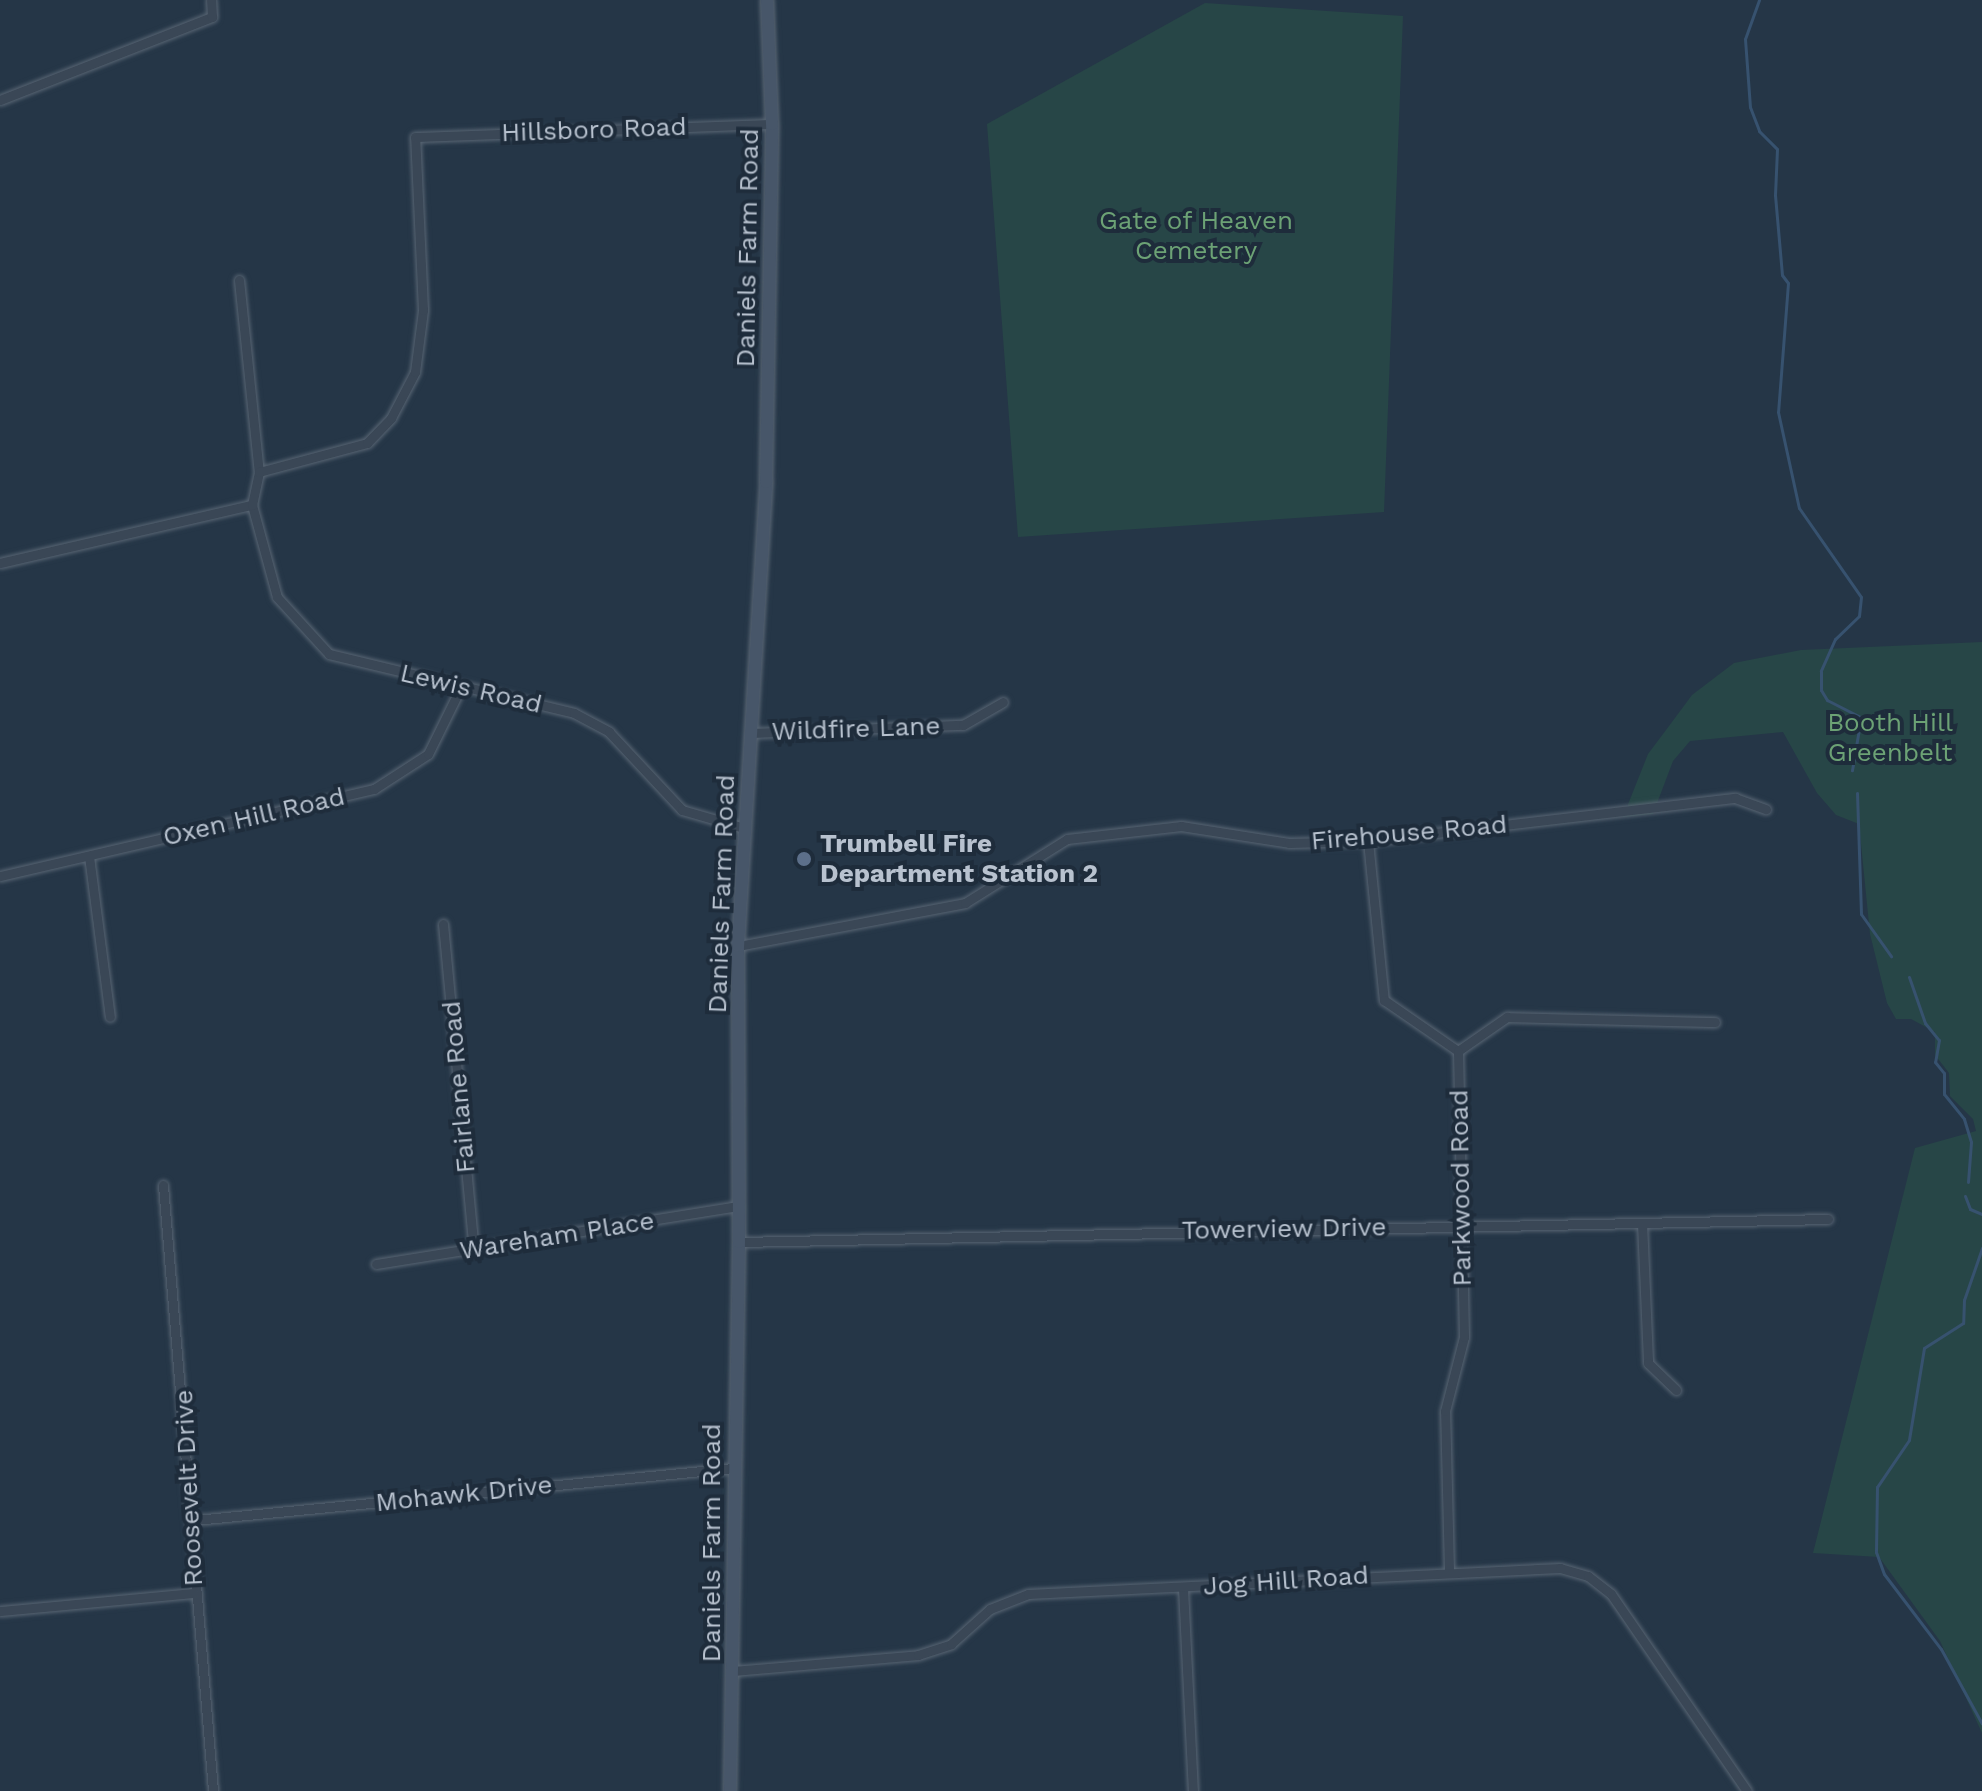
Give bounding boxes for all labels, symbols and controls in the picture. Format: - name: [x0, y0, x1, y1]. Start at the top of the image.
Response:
- street label: Hillsboro Road: [501, 111, 687, 149]
- street label: Daniels Farm Road: [730, 128, 766, 368]
- park label: Gate of Heaven Cemetery: [1099, 205, 1293, 266]
- street label: Lewis Road: [397, 658, 545, 720]
- park label: Booth Hill Greenbelt: [1827, 707, 1953, 768]
- street label: Wildfire Lane: [771, 710, 941, 748]
- street label: Daniels Farm Road: [702, 774, 742, 1014]
- street label: Oxen Hill Road: [160, 781, 348, 853]
- street label: Firehouse Road: [1310, 809, 1508, 857]
- place label: Trumbell Fire Department Station 2: [820, 828, 1098, 890]
- marker: Trumbell Fire Department Station 2: [795, 850, 813, 868]
- street label: Fairlane Road: [436, 1000, 482, 1174]
- street label: Parkwood Road: [1444, 1089, 1478, 1287]
- street label: Wareham Place: [458, 1205, 656, 1267]
- street label: Towerview Drive: [1181, 1212, 1387, 1246]
- street label: Roosevelt Drive: [168, 1389, 210, 1587]
- street label: Daniels Farm Road: [696, 1424, 728, 1662]
- street label: Mohawk Drive: [374, 1469, 554, 1519]
- street label: Jog Hill Road: [1202, 1560, 1370, 1602]

